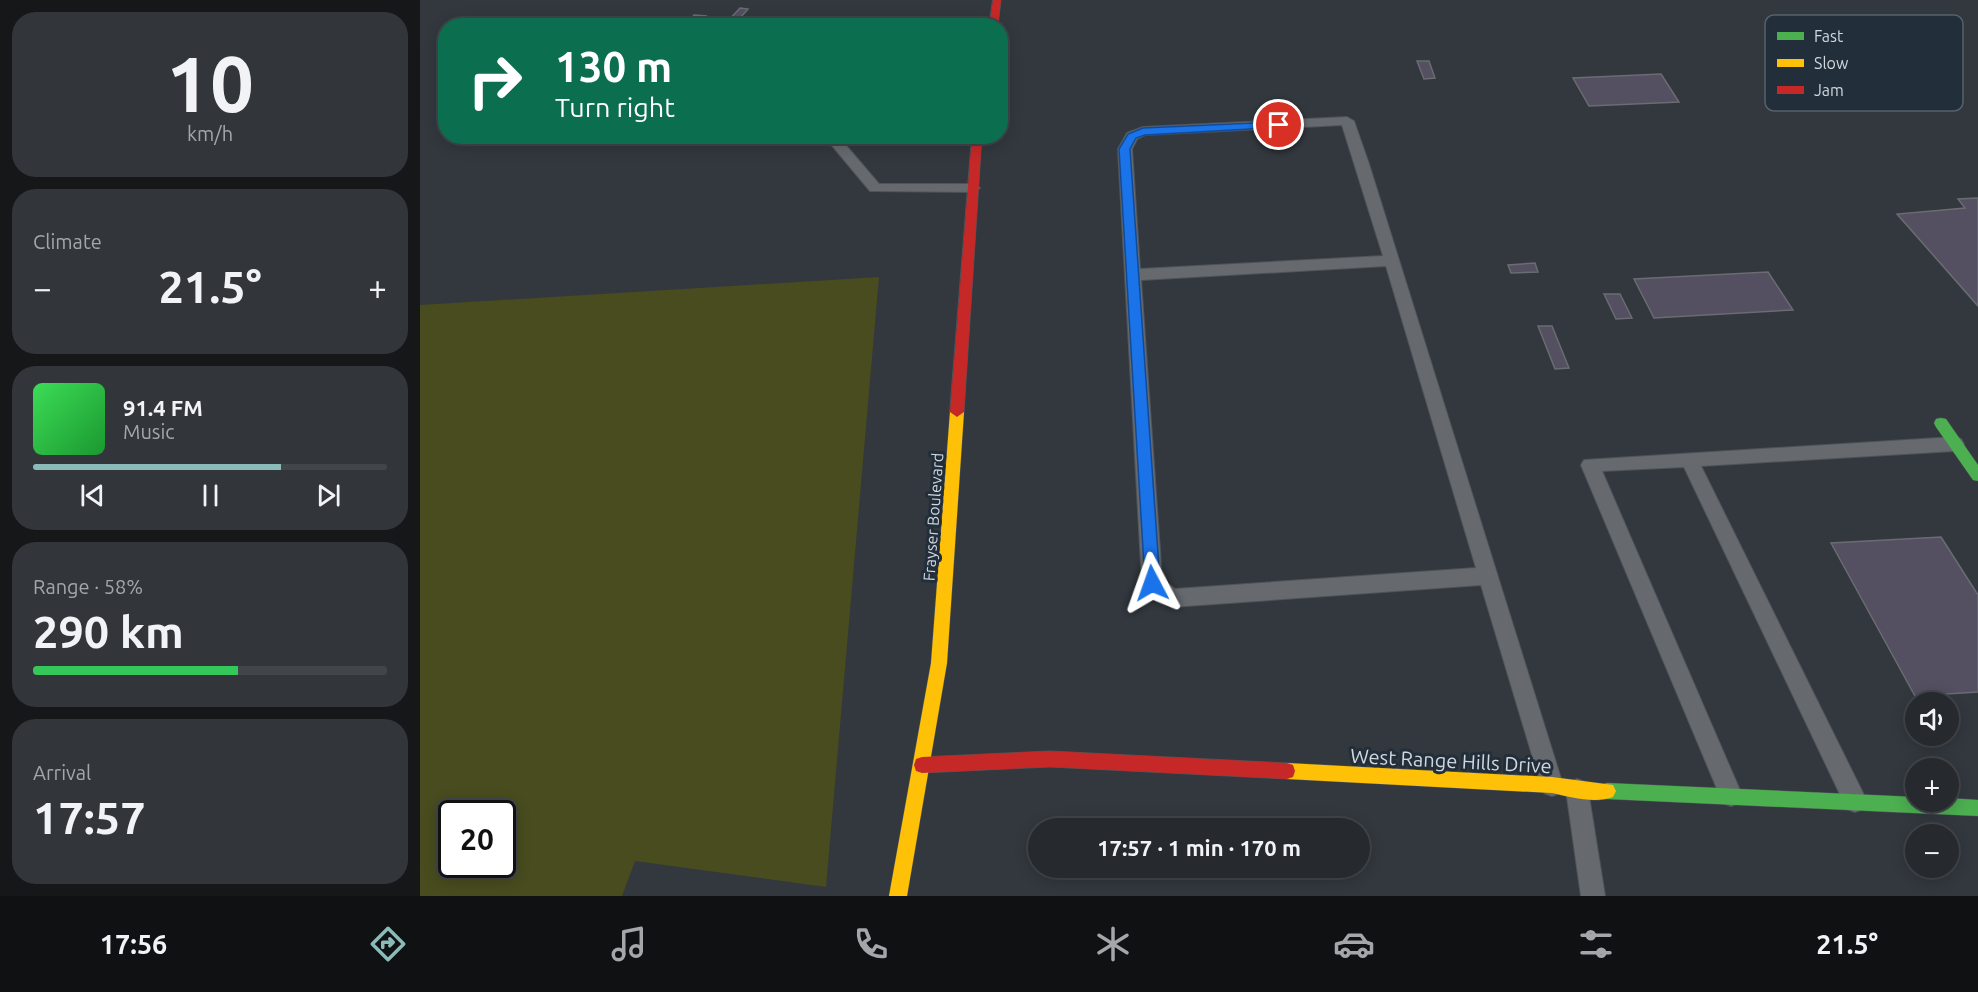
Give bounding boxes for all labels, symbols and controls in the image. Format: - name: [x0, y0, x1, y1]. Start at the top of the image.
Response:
- legend: [1765, 15, 1963, 111]
- text: Fast: [1814, 27, 1844, 45]
- text: 10: [166, 39, 254, 127]
- icon: right: [456, 42, 534, 120]
- text: 130 m: [555, 43, 672, 90]
- text: Slow: [1814, 54, 1849, 72]
- text: Jam: [1814, 81, 1844, 99]
- text: Turn right: [555, 92, 675, 122]
- pin: [1253, 99, 1304, 150]
- icon: arrive: [1262, 108, 1295, 141]
- text: km/h: [187, 122, 233, 145]
- text: Climate: [33, 230, 102, 253]
- text: 21.5°: [158, 261, 262, 312]
- text: −: [33, 269, 52, 306]
- text: +: [368, 269, 387, 306]
- text: 91.4 FM: [123, 395, 203, 420]
- text: Music: [123, 420, 175, 443]
- street label: Frayser Boulevard: [920, 452, 946, 582]
- icon: previous: [76, 479, 109, 512]
- icon: pause: [194, 479, 227, 512]
- icon: next: [312, 479, 345, 512]
- position arrow: [1120, 551, 1184, 615]
- text: Range · 58%: [33, 575, 143, 598]
- text: 290 km: [33, 606, 184, 657]
- map controls: [1905, 692, 1959, 878]
- button: sound: [1905, 692, 1959, 746]
- street label: West Range Hills Drive: [1350, 744, 1552, 777]
- button: +: [1905, 758, 1959, 812]
- text: Arrival: [33, 761, 91, 784]
- text: 17:57: [33, 792, 146, 843]
- speed limit sign: 20: [438, 800, 516, 878]
- button: −: [1905, 824, 1959, 878]
- text: 17:57 · 1 min · 170 m: [1097, 835, 1301, 860]
- icon: directions: [367, 923, 409, 965]
- icon: music: [608, 923, 650, 965]
- icon: phone: [850, 923, 892, 965]
- icon: climate: [1092, 923, 1134, 965]
- icon: car: [1333, 923, 1375, 965]
- icon: filters: [1575, 923, 1617, 965]
- text: 17:56: [100, 929, 167, 959]
- text: 21.5°: [1816, 929, 1878, 959]

